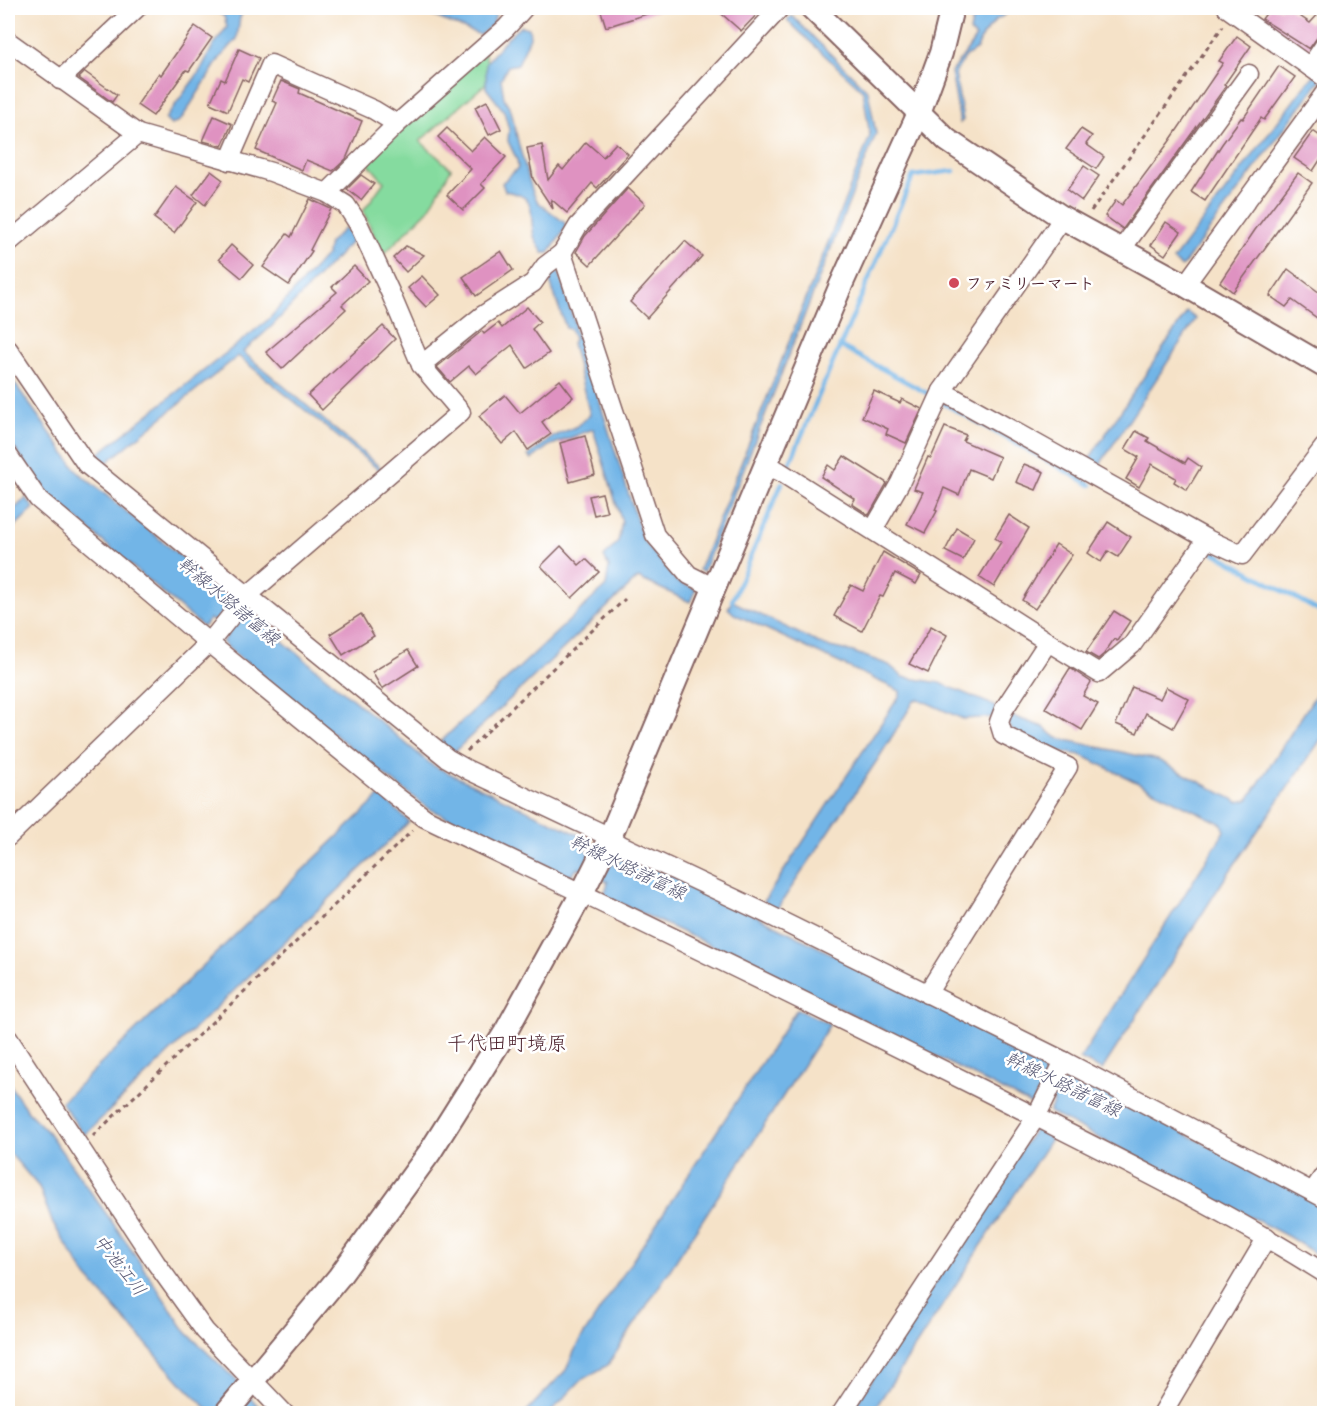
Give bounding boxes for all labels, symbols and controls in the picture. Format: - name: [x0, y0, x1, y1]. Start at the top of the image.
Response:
- place label: ファミリーマート: [966, 273, 1095, 294]
- marker: ファミリーマート: [947, 276, 961, 290]
- water label: 幹線水路諸富線: [173, 551, 286, 651]
- water label: 幹線水路諸富線: [566, 829, 691, 906]
- district label: 千代田町境原: [447, 1030, 567, 1056]
- water label: 幹線水路諸富線: [1001, 1046, 1126, 1123]
- water label: 中池江川: [88, 1229, 152, 1301]

